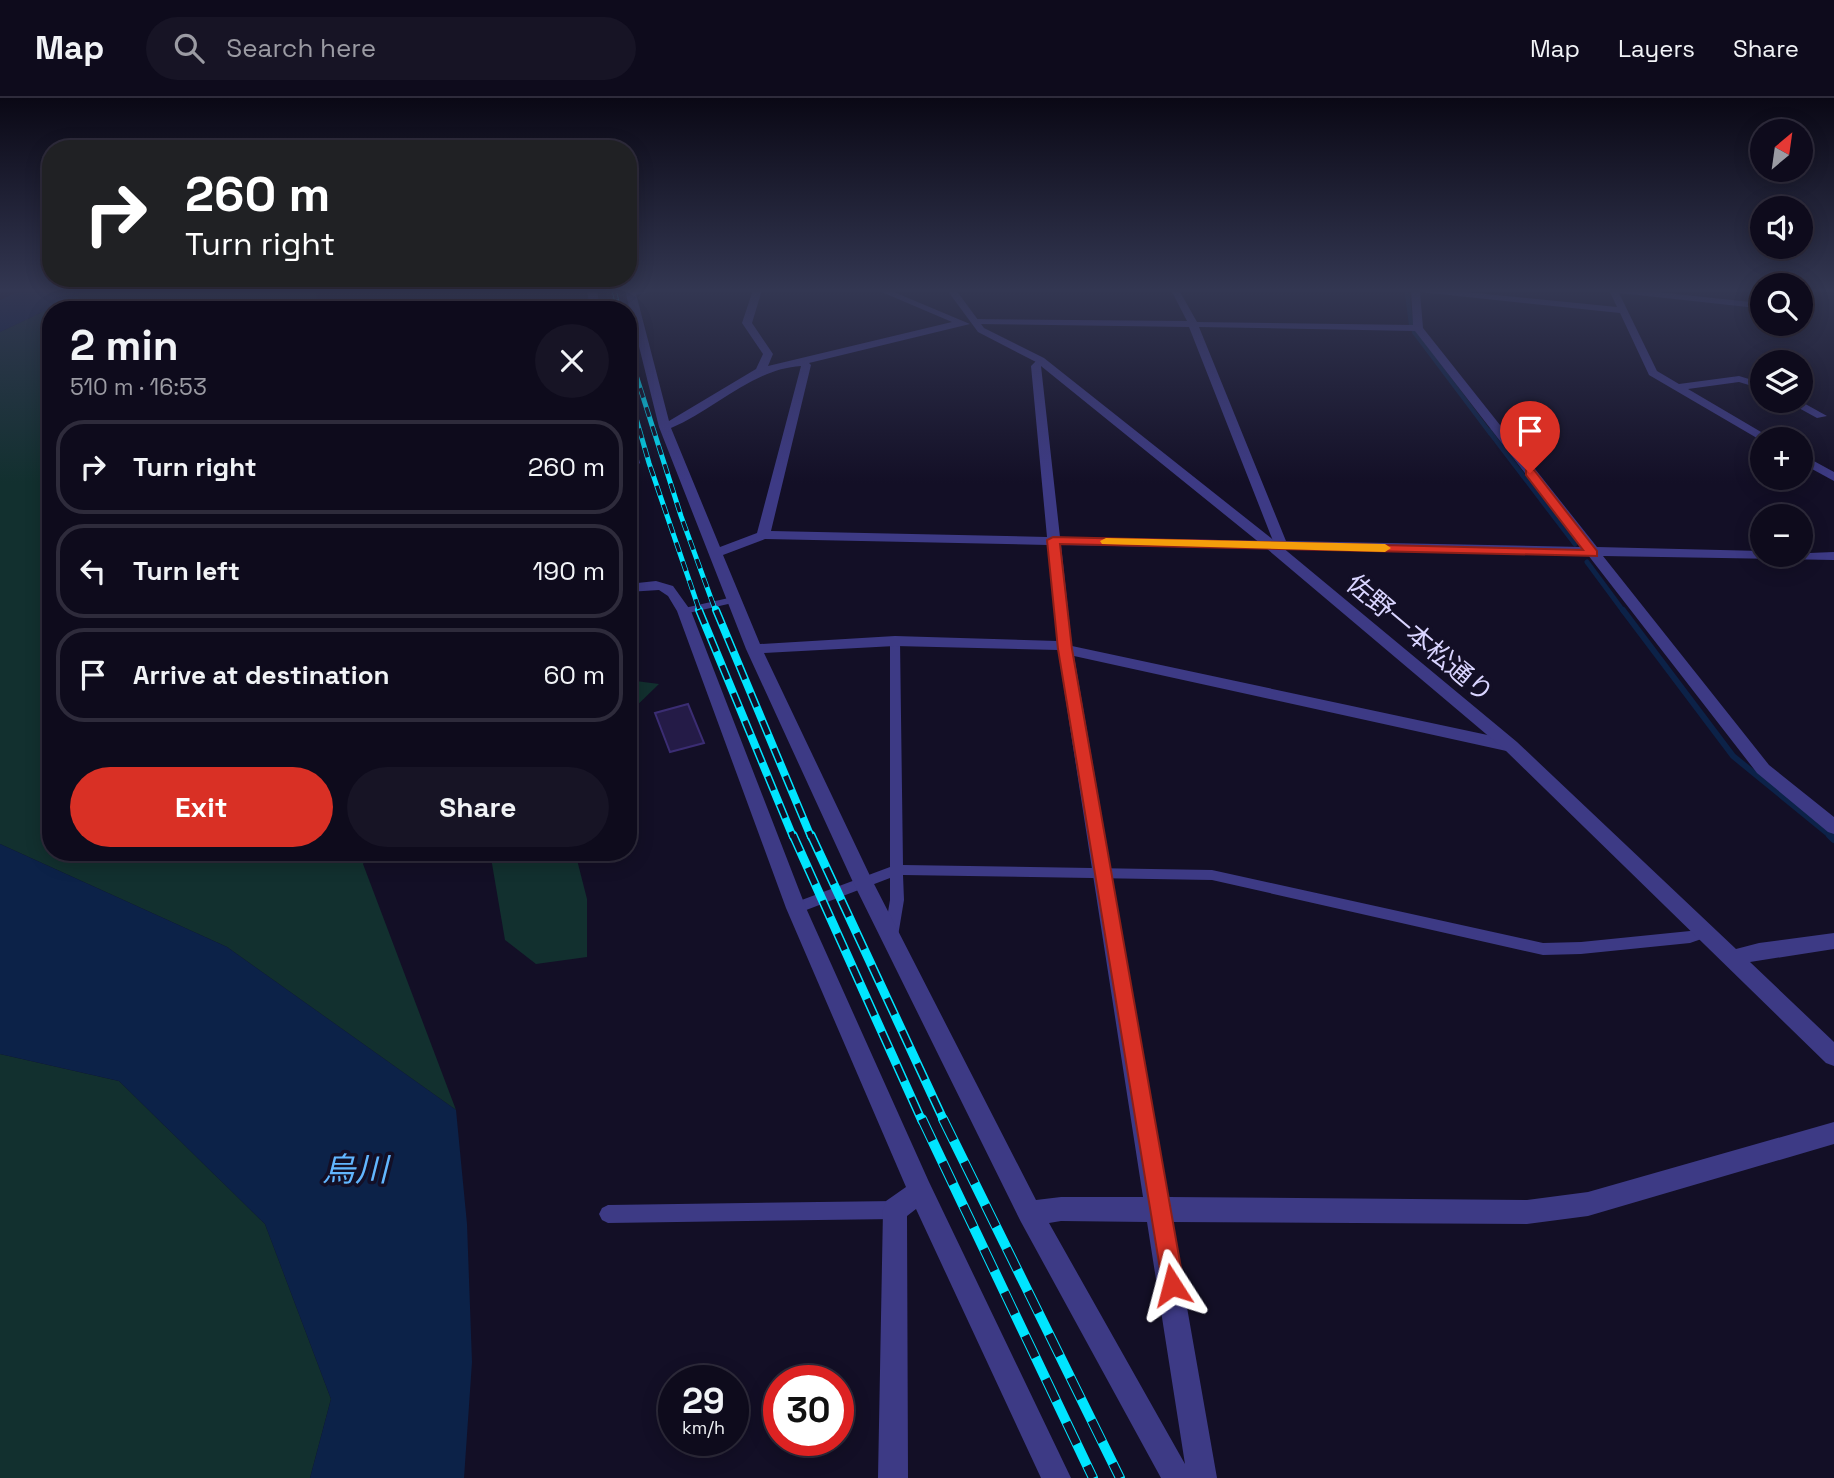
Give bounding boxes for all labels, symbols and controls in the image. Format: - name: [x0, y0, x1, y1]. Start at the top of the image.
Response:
- search box: [146, 17, 636, 80]
- text: Map: [35, 27, 104, 69]
- icon: search: [170, 29, 208, 67]
- text: Search here: [226, 31, 376, 65]
- text: Map: [1530, 33, 1580, 64]
- text: Layers: [1618, 33, 1695, 64]
- text: Share: [1733, 33, 1799, 64]
- north arrow: [1750, 119, 1813, 182]
- map controls: [1750, 119, 1813, 567]
- text: 260 m: [185, 163, 330, 225]
- icon: right: [70, 168, 161, 259]
- button: sound: [1750, 196, 1813, 259]
- text: Turn right: [185, 224, 335, 264]
- button: search: [1750, 273, 1813, 336]
- text: 2 min: [70, 319, 179, 372]
- button: close: [535, 324, 609, 398]
- button: layers: [1750, 350, 1813, 413]
- text: 510 m · 16:53: [70, 372, 207, 402]
- pin: [1500, 401, 1560, 473]
- icon: arrive: [1511, 412, 1549, 450]
- button: +: [1750, 427, 1813, 490]
- icon: right: [74, 448, 112, 486]
- text: Turn right: [133, 450, 257, 484]
- text: 260 m: [528, 450, 605, 484]
- button: −: [1750, 504, 1813, 567]
- icon: left: [74, 552, 112, 590]
- text: Turn left: [133, 554, 240, 588]
- text: 190 m: [533, 554, 605, 588]
- street label: 佐野一本松通り: [1339, 566, 1501, 710]
- icon: arrive: [74, 656, 112, 694]
- text: Arrive at destination: [133, 658, 390, 692]
- text: 60 m: [543, 658, 605, 692]
- button: Exit: [70, 767, 333, 847]
- button: Share: [347, 767, 609, 847]
- water label: 烏川: [322, 1149, 391, 1191]
- position arrow: [1135, 1248, 1209, 1322]
- speed limit sign: 30: [763, 1365, 854, 1456]
- text: 29: [682, 1379, 725, 1423]
- text: km/h: [682, 1416, 725, 1439]

